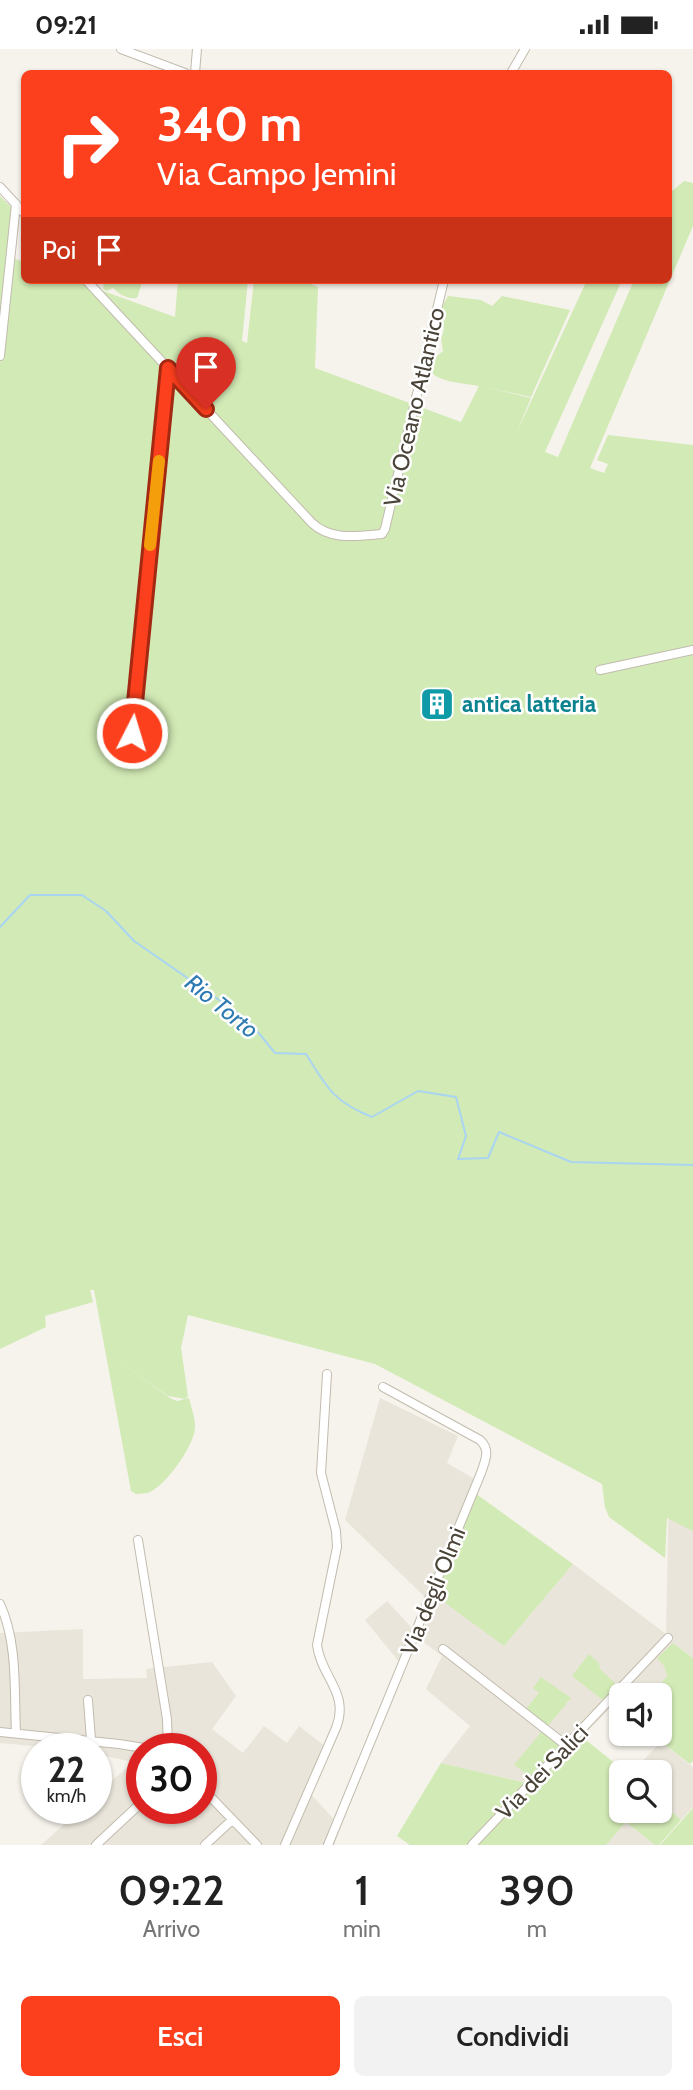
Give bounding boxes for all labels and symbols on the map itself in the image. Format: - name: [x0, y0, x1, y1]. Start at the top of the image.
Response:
- street label: Via Oceano Atlantico: [377, 305, 451, 509]
- pin: [176, 337, 236, 409]
- building icon: antica latteria: [418, 685, 456, 723]
- place label: antica latteria: [462, 690, 597, 718]
- position arrow: [95, 696, 169, 770]
- water label: Rio Torto: [180, 968, 264, 1044]
- street label: Via degli Olmi: [395, 1523, 471, 1659]
- street label: Via dei Salici: [490, 1719, 594, 1825]
- speed limit sign: 30: [126, 1733, 217, 1824]

